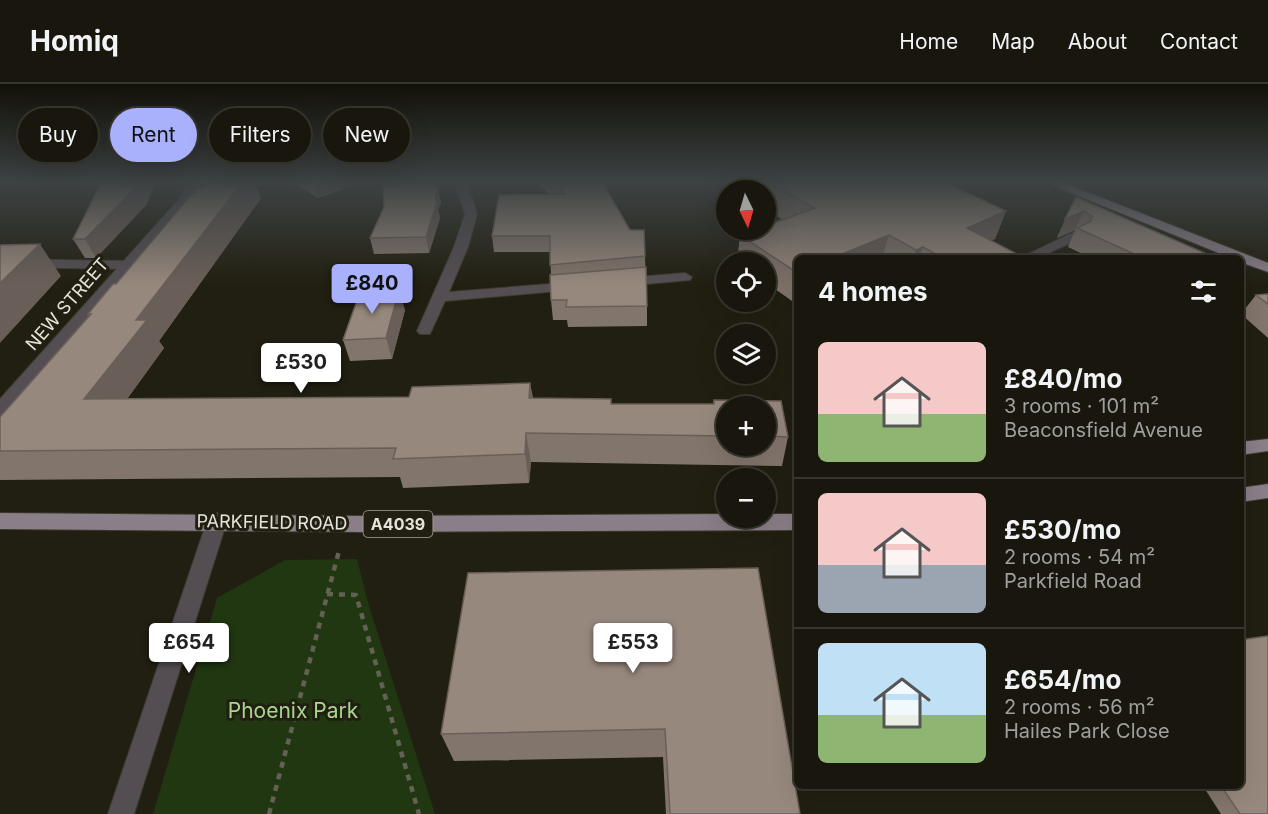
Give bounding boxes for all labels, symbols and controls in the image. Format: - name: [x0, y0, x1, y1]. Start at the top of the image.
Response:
- text: Homiq: [30, 24, 119, 58]
- text: Home: [899, 29, 958, 54]
- text: Map: [991, 29, 1035, 54]
- text: About: [1068, 29, 1127, 54]
- text: Contact: [1160, 29, 1238, 54]
- chip: Buy: [18, 108, 98, 162]
- chip: Rent: [110, 108, 197, 162]
- chip: Filters: [209, 108, 311, 162]
- chip: New: [323, 108, 410, 162]
- north arrow: [716, 180, 776, 240]
- map controls: [716, 180, 776, 528]
- button: locate: [716, 252, 776, 312]
- street label: NEW STREET: [21, 254, 113, 354]
- pin: £840: [336, 264, 408, 315]
- text: £840: [346, 271, 398, 295]
- icon: filters: [1187, 275, 1220, 308]
- text: 4 homes: [818, 276, 928, 307]
- button: layers: [716, 324, 776, 384]
- pin: £530: [265, 343, 337, 394]
- text: £530: [275, 350, 327, 374]
- text: £840/mo: [1004, 363, 1122, 394]
- icon: home: [866, 366, 938, 438]
- text: 3 rooms · 101 m²: [1004, 394, 1159, 418]
- button: +: [716, 396, 776, 456]
- text: Beaconsfield Avenue: [1004, 418, 1203, 442]
- button: −: [716, 468, 776, 528]
- street label: PARKFIELD ROAD: [196, 510, 348, 534]
- road number: A4039: [364, 511, 432, 537]
- text: £530/mo: [1004, 514, 1121, 545]
- icon: home: [866, 517, 938, 589]
- text: 2 rooms · 54 m²: [1004, 545, 1155, 569]
- text: Parkfield Road: [1004, 569, 1142, 593]
- pin: £654: [153, 623, 225, 674]
- pin: £553: [597, 623, 669, 674]
- text: £654: [163, 630, 215, 654]
- text: £553: [607, 630, 659, 654]
- text: £654/mo: [1004, 664, 1121, 695]
- icon: home: [866, 667, 938, 739]
- text: 2 rooms · 56 m²: [1004, 695, 1155, 719]
- park label: Phoenix Park: [228, 698, 359, 723]
- text: Hailes Park Close: [1004, 719, 1170, 743]

